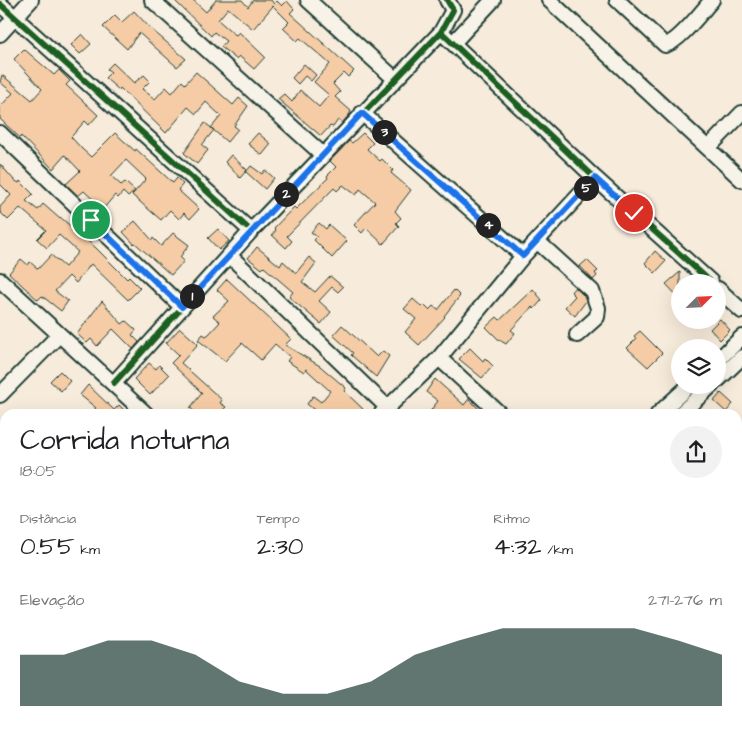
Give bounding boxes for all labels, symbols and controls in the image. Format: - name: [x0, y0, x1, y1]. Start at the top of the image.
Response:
- pin: 3: [372, 120, 396, 144]
- text: 3: [381, 122, 388, 142]
- pin: 5: [574, 176, 598, 200]
- text: 5: [582, 178, 591, 198]
- pin: 2: [274, 182, 298, 206]
- text: 2: [282, 184, 291, 204]
- pin: [613, 192, 655, 234]
- pin: [70, 199, 112, 241]
- icon: check: [620, 199, 648, 227]
- icon: arrive: [77, 206, 105, 234]
- pin: 4: [476, 212, 500, 238]
- text: 4: [484, 215, 493, 235]
- north arrow: [671, 274, 726, 329]
- map controls: [671, 274, 726, 394]
- pin: 1: [180, 284, 204, 308]
- text: 1: [192, 286, 193, 306]
- button: layers: [671, 339, 726, 394]
- text: Corrida noturna: [20, 421, 230, 460]
- button: share: [670, 426, 722, 478]
- text: 18:05: [20, 460, 57, 482]
- text: Distância: [20, 509, 76, 529]
- text: Tempo: [257, 509, 300, 529]
- text: Ritmo: [493, 509, 530, 529]
- text: 0.55: [20, 529, 75, 564]
- text: 2:30: [257, 529, 304, 564]
- text: 4:32: [493, 529, 542, 564]
- text: km: [75, 540, 100, 560]
- text: /km: [542, 540, 573, 560]
- text: Elevação: [20, 589, 84, 611]
- text: 271–276 m: [648, 589, 722, 611]

